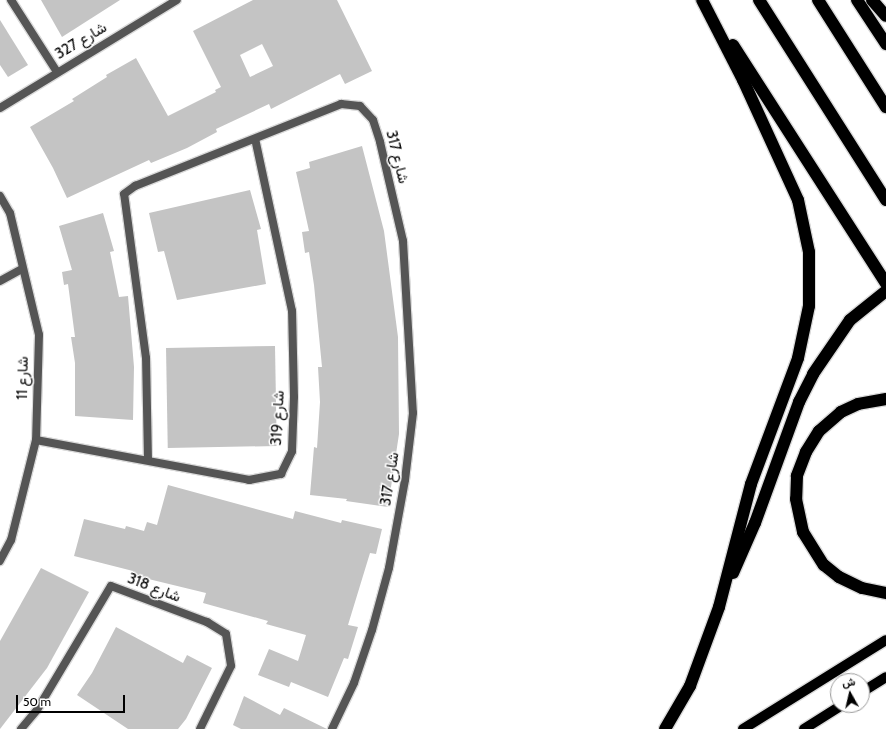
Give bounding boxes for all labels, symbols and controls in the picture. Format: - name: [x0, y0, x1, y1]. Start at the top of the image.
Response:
- street label: شارع 327: [52, 19, 110, 63]
- street label: شارع 317: [382, 129, 412, 185]
- street label: شارع 11: [14, 356, 32, 400]
- street label: شارع 319: [268, 390, 288, 446]
- street label: شارع 317: [377, 451, 403, 507]
- street label: شارع 318: [125, 570, 183, 606]
- north arrow: [830, 673, 870, 713]
- text: ش: [841, 674, 856, 690]
- scale bar: [18, 687, 127, 713]
- text: 50 m: [23, 694, 51, 709]

